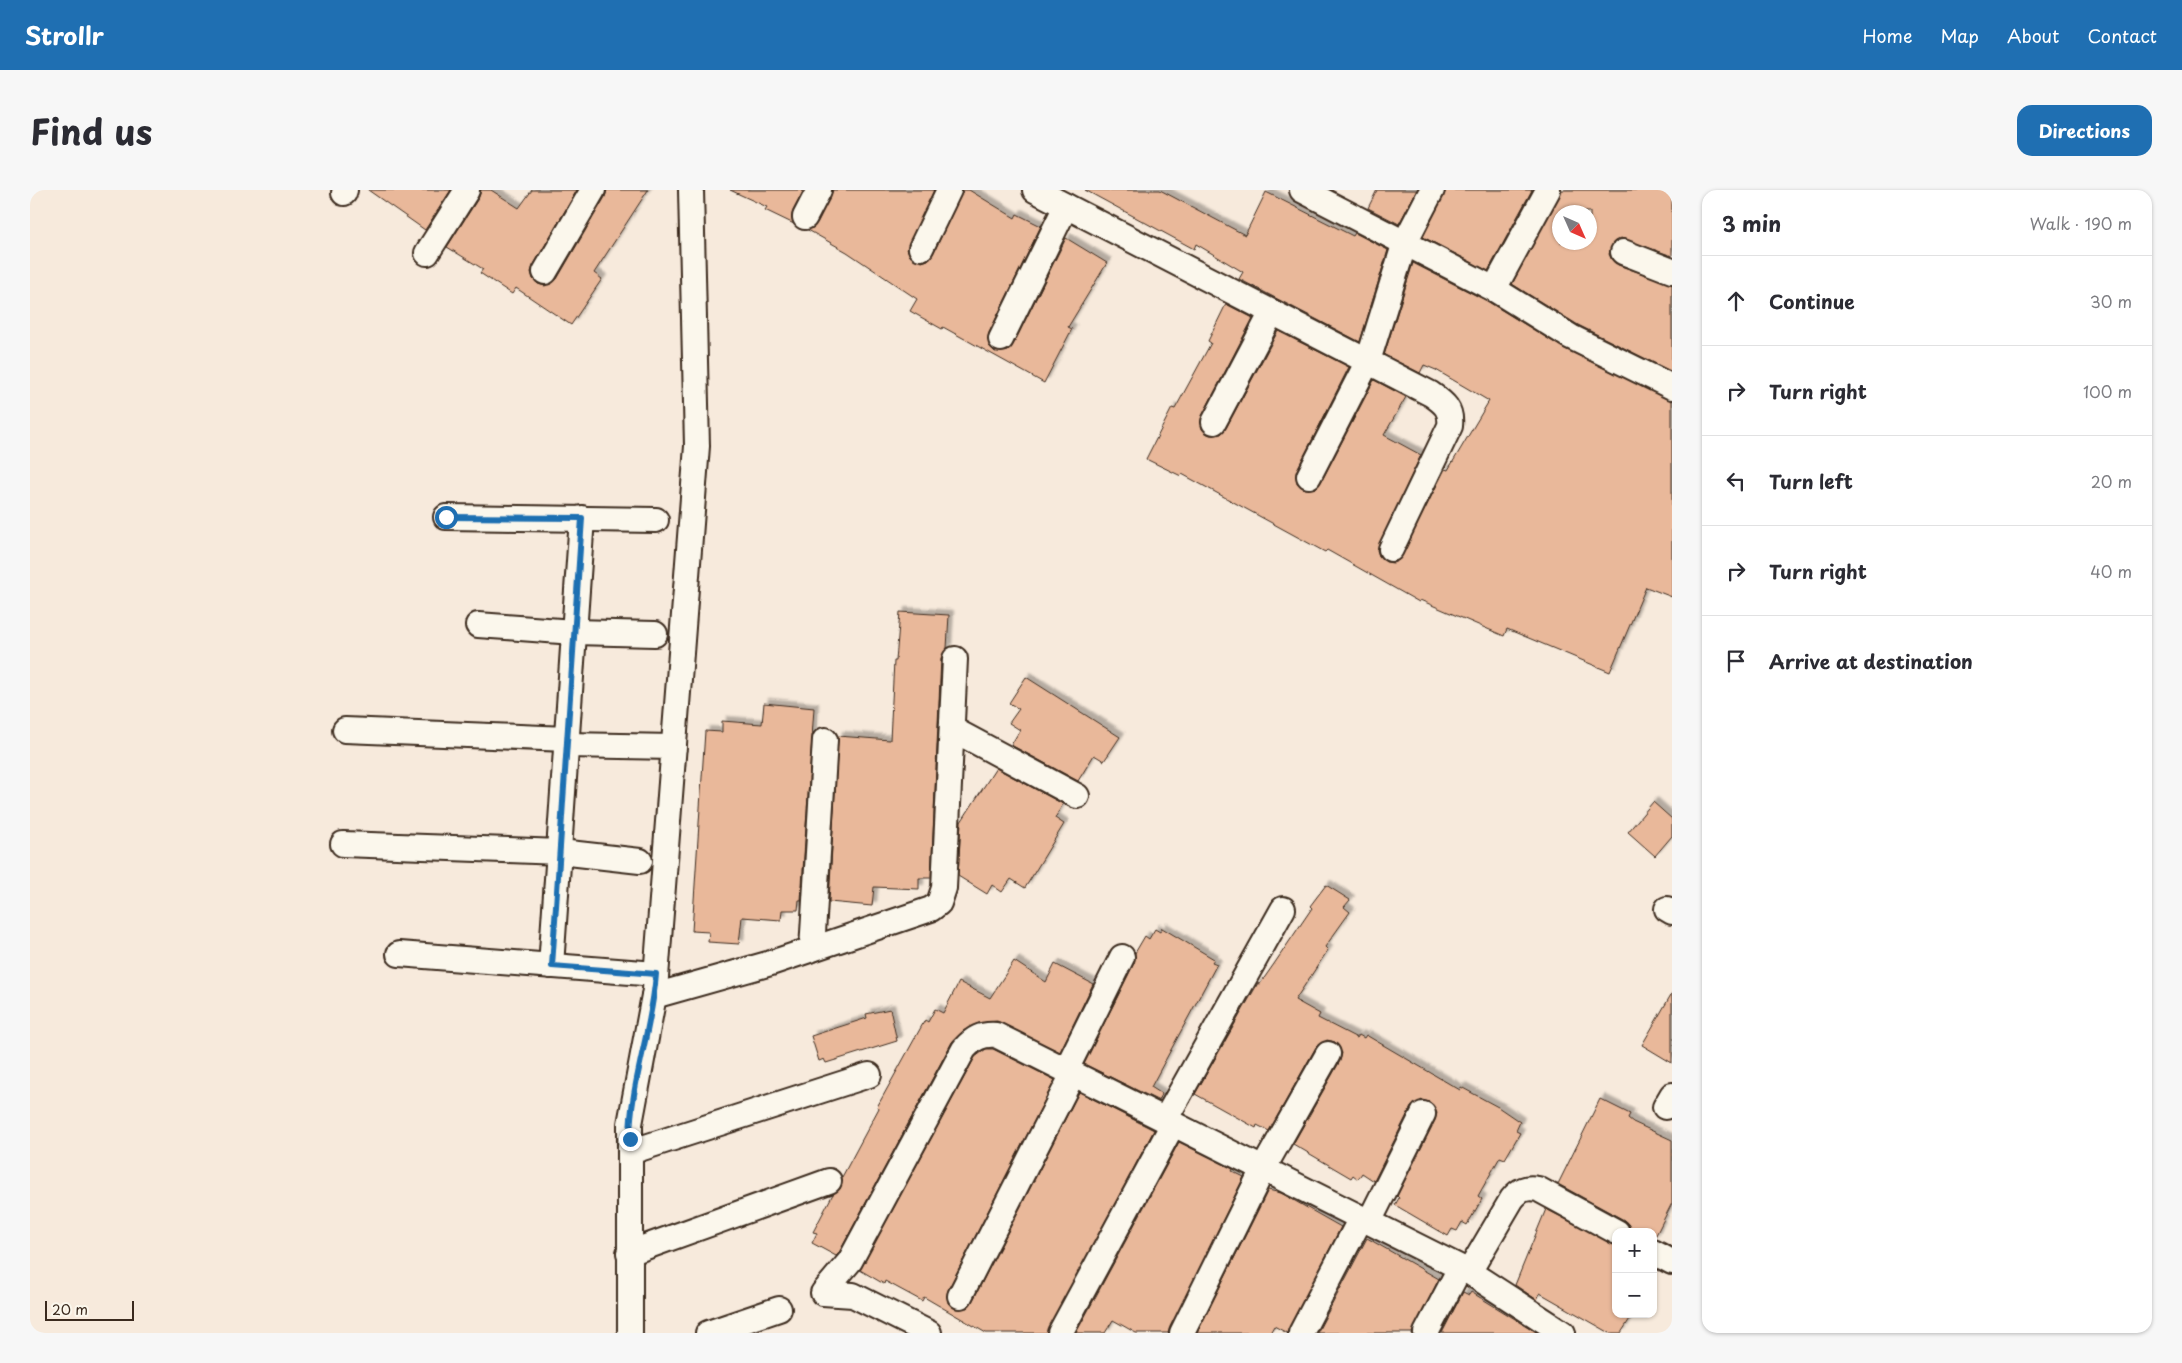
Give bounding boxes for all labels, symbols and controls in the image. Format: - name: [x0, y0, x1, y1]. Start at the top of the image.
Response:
- text: Strollr: [25, 17, 104, 53]
- text: Home: [1862, 22, 1912, 49]
- text: Map: [1940, 22, 1979, 49]
- text: About: [2007, 22, 2059, 49]
- text: Contact: [2087, 22, 2157, 49]
- text: Find us: [30, 104, 152, 157]
- button: Directions: [2017, 105, 2152, 156]
- north arrow: [1552, 205, 1597, 250]
- text: 3 min: [1722, 207, 1781, 239]
- text: Walk · 190 m: [2030, 211, 2132, 235]
- icon: ahead: [1722, 287, 1750, 315]
- text: Continue: [1769, 287, 1855, 315]
- text: 30 m: [2090, 289, 2132, 313]
- icon: right: [1722, 377, 1750, 405]
- text: Turn right: [1769, 377, 1867, 405]
- text: 100 m: [2083, 379, 2132, 403]
- icon: left: [1722, 467, 1750, 495]
- text: Turn left: [1769, 467, 1853, 495]
- text: 20 m: [2091, 469, 2132, 493]
- route start: [435, 506, 458, 529]
- icon: right: [1722, 557, 1750, 585]
- text: Turn right: [1769, 557, 1867, 585]
- text: 40 m: [2090, 559, 2132, 583]
- icon: arrive: [1722, 647, 1750, 675]
- text: Arrive at destination: [1769, 647, 1973, 675]
- route end: [619, 1128, 642, 1151]
- map controls: [1612, 1228, 1657, 1318]
- button: +: [1612, 1228, 1657, 1273]
- button: −: [1612, 1273, 1657, 1318]
- scale bar: [45, 1298, 134, 1321]
- text: 20 m: [52, 1299, 88, 1320]

